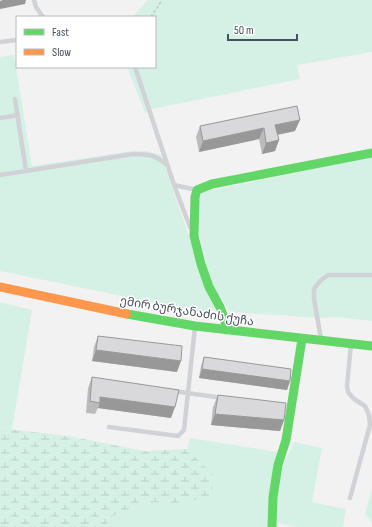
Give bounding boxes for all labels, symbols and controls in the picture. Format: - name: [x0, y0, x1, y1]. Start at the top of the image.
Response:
- legend: [16, 16, 156, 68]
- scale bar: [228, 16, 297, 42]
- text: 50 m: [234, 23, 254, 38]
- text: Fast: [52, 25, 69, 40]
- text: Slow: [52, 45, 71, 60]
- street label: ემირ ბურჯანაძის ქუჩა: [119, 294, 255, 329]

